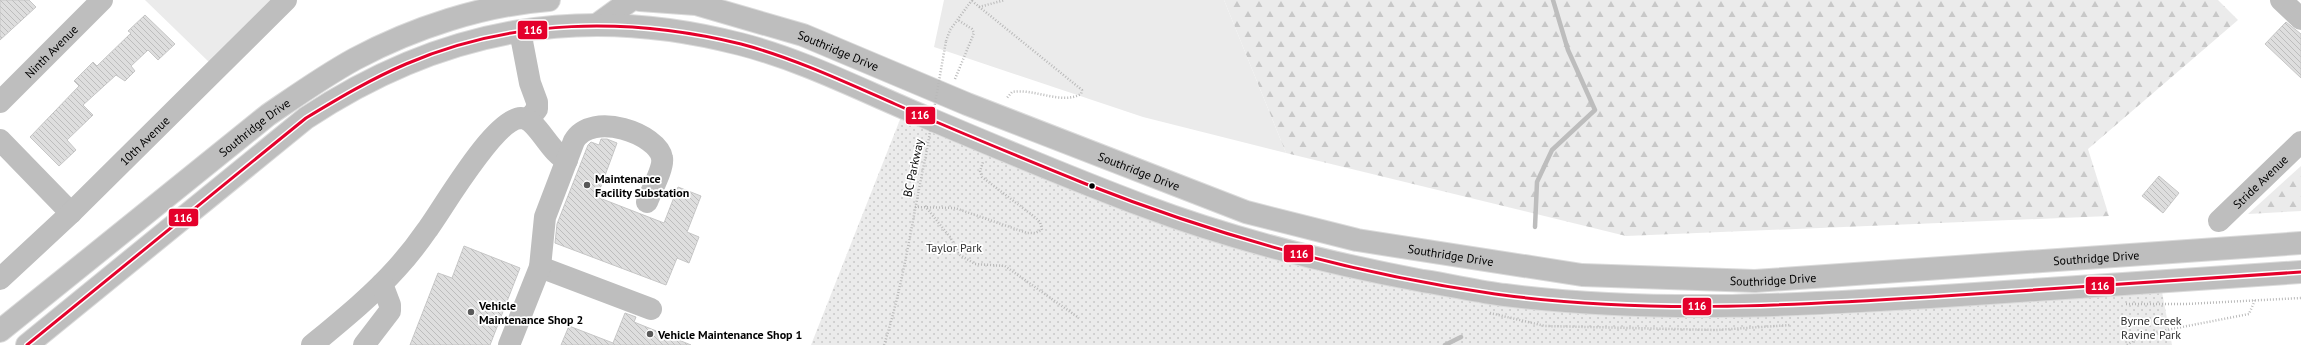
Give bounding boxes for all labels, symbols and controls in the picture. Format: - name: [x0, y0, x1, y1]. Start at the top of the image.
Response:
- line badge: 116: [517, 20, 548, 40]
- street label: Ninth Avenue: [21, 21, 81, 81]
- text: 116: [524, 23, 542, 37]
- street label: Southridge Drive: [796, 26, 881, 74]
- street label: Southridge Drive: [215, 95, 293, 159]
- line badge: 116: [905, 106, 936, 125]
- text: 116: [911, 108, 929, 122]
- street label: 10th Avenue: [116, 113, 172, 168]
- street label: BC Parkway: [900, 137, 927, 198]
- street label: Southridge Drive: [1096, 148, 1182, 193]
- street label: Stride Avenue: [2229, 152, 2291, 211]
- place label: Maintenance Facility Substation: [595, 171, 689, 200]
- marker: Maintenance Facility Substation: [582, 180, 592, 190]
- unlabelled marker: [1087, 181, 1097, 191]
- line badge: 116: [168, 208, 199, 227]
- text: 116: [174, 211, 192, 225]
- park label: Taylor Park: [926, 240, 982, 255]
- street label: Southridge Drive: [1407, 241, 1495, 269]
- line badge: 116: [1283, 244, 1314, 263]
- text: 116: [1290, 247, 1308, 261]
- street label: Southridge Drive: [2053, 247, 2140, 268]
- street label: Southridge Drive: [1730, 269, 1817, 289]
- line badge: 116: [2085, 276, 2115, 295]
- text: 116: [2091, 279, 2109, 293]
- line badge: 116: [1682, 297, 1712, 316]
- place label: Vehicle Maintenance Shop 2: [478, 298, 583, 327]
- text: 116: [1688, 299, 1706, 313]
- marker: Vehicle Maintenance Shop 2: [466, 307, 476, 317]
- park label: Byrne Creek Ravine Park: [2120, 313, 2182, 342]
- place label: Vehicle Maintenance Shop 1: [657, 327, 802, 342]
- marker: Vehicle Maintenance Shop 1: [645, 329, 655, 339]

